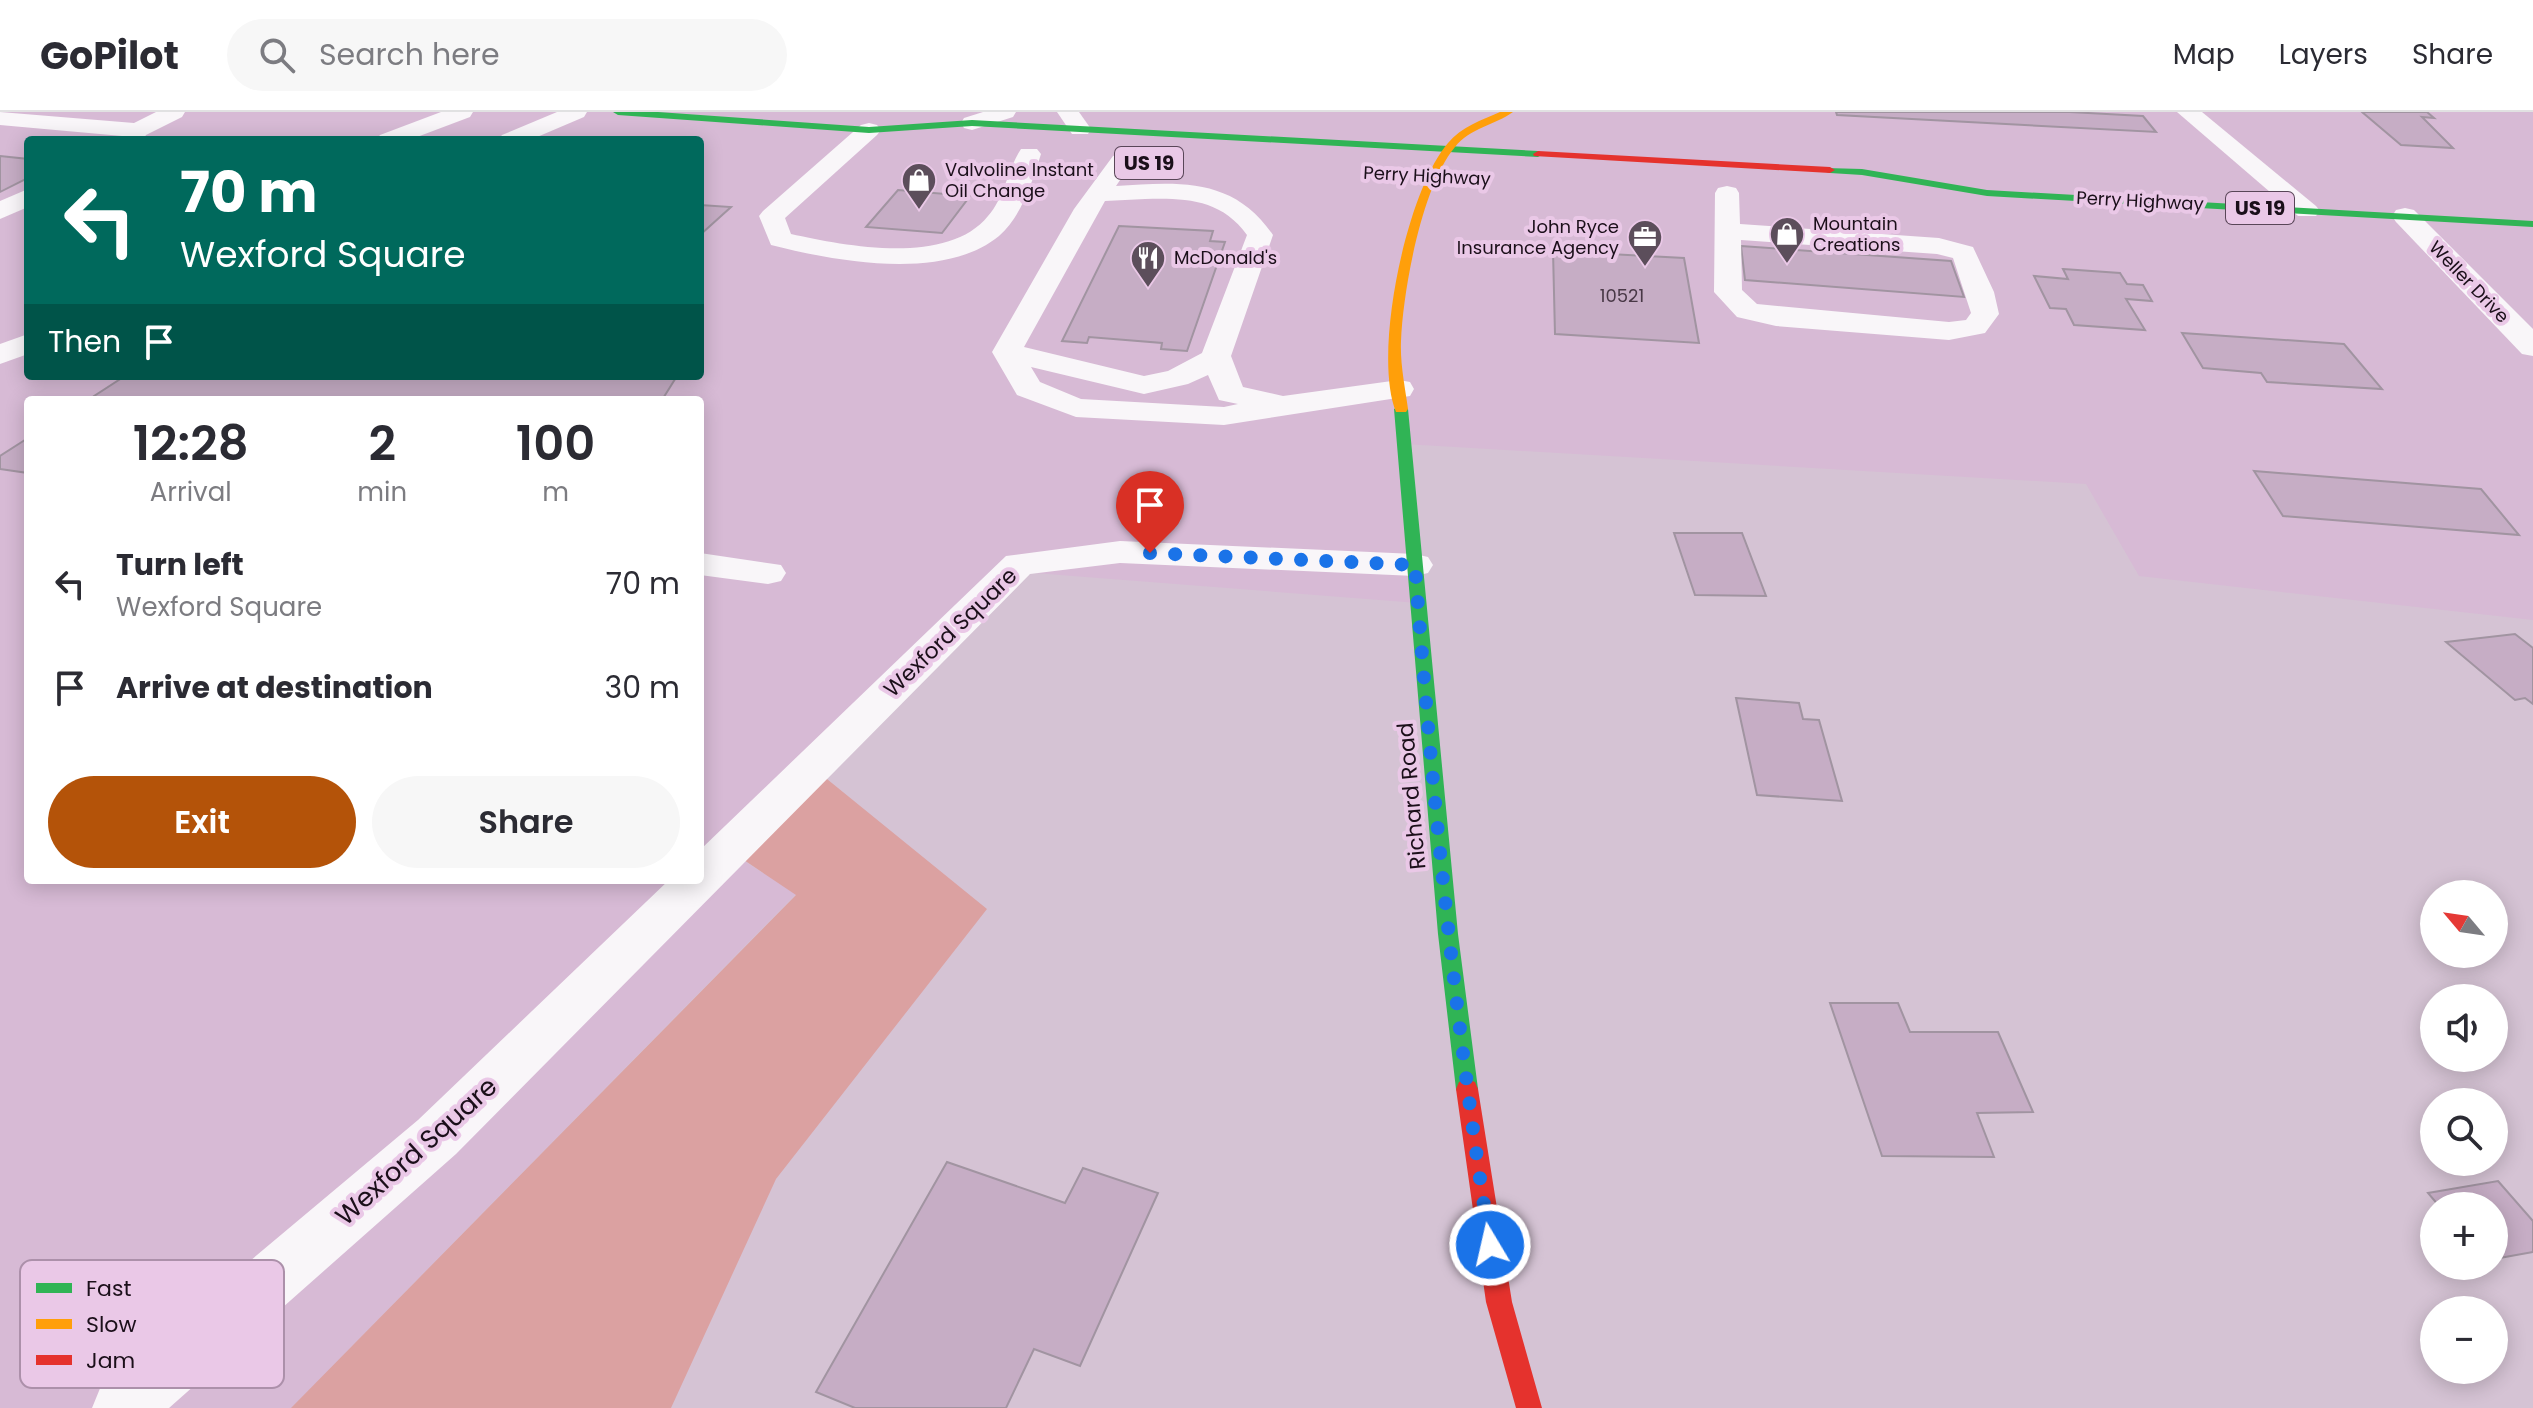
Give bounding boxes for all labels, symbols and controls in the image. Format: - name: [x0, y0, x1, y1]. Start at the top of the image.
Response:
- search box: [227, 19, 787, 91]
- text: GoPilot: [40, 29, 179, 82]
- icon: search: [255, 33, 299, 77]
- text: Search here: [319, 33, 500, 76]
- text: Map: [2173, 35, 2235, 74]
- text: Layers: [2279, 35, 2368, 74]
- text: Share: [2412, 35, 2493, 74]
- road number: US 19: [1115, 147, 1183, 179]
- text: 70 m: [180, 153, 318, 232]
- place label: Valvoline Instant Oil Change: [945, 157, 1094, 203]
- street label: Perry Highway: [1363, 160, 1491, 191]
- shop icon: Valvoline Instant Oil Change: [900, 161, 938, 211]
- icon: left: [48, 168, 152, 272]
- street label: Perry Highway: [2076, 185, 2204, 216]
- road number: US 19: [2226, 192, 2294, 224]
- place label: Mountain Creations: [1813, 211, 1900, 257]
- place label: John Ryce Insurance Agency: [1457, 214, 1619, 260]
- shop icon: Mountain Creations: [1768, 215, 1806, 265]
- office icon: John Ryce Insurance Agency: [1626, 218, 1664, 268]
- text: Wexford Square: [180, 229, 466, 280]
- street label: Weller Drive: [2424, 235, 2515, 328]
- restaurant icon: McDonald's: [1129, 239, 1167, 289]
- place label: McDonald's: [1174, 245, 1277, 270]
- house number: 10521: [1600, 283, 1644, 308]
- text: Then: [48, 320, 121, 363]
- icon: arrive: [137, 320, 181, 364]
- text: 12:28: [133, 410, 249, 477]
- text: 2: [368, 410, 396, 477]
- text: 100: [516, 410, 595, 477]
- pin: [1116, 471, 1184, 553]
- text: Arrival: [150, 474, 232, 510]
- text: min: [357, 474, 407, 510]
- text: m: [542, 474, 569, 510]
- icon: arrive: [1128, 483, 1172, 527]
- text: Turn left: [116, 543, 244, 586]
- street label: Wexford Square: [877, 561, 1024, 704]
- icon: left: [48, 562, 92, 606]
- text: 70 m: [606, 562, 680, 605]
- text: Wexford Square: [116, 589, 322, 625]
- icon: arrive: [48, 666, 92, 710]
- text: Arrive at destination: [116, 666, 433, 709]
- text: 30 m: [605, 666, 680, 709]
- street label: Richard Road: [1390, 721, 1433, 871]
- button: Exit: [48, 776, 356, 868]
- button: Share: [372, 776, 680, 868]
- north arrow: [2420, 880, 2508, 968]
- map controls: [2420, 880, 2508, 1384]
- button: sound: [2420, 984, 2508, 1072]
- street label: Wexford Square: [327, 1069, 505, 1233]
- button: search: [2420, 1088, 2508, 1176]
- button: +: [2420, 1192, 2508, 1280]
- position arrow: [1448, 1203, 1532, 1287]
- legend: [20, 1260, 284, 1388]
- text: Fast: [86, 1273, 131, 1304]
- button: −: [2420, 1296, 2508, 1384]
- text: Slow: [86, 1309, 136, 1340]
- text: Jam: [86, 1345, 135, 1376]

